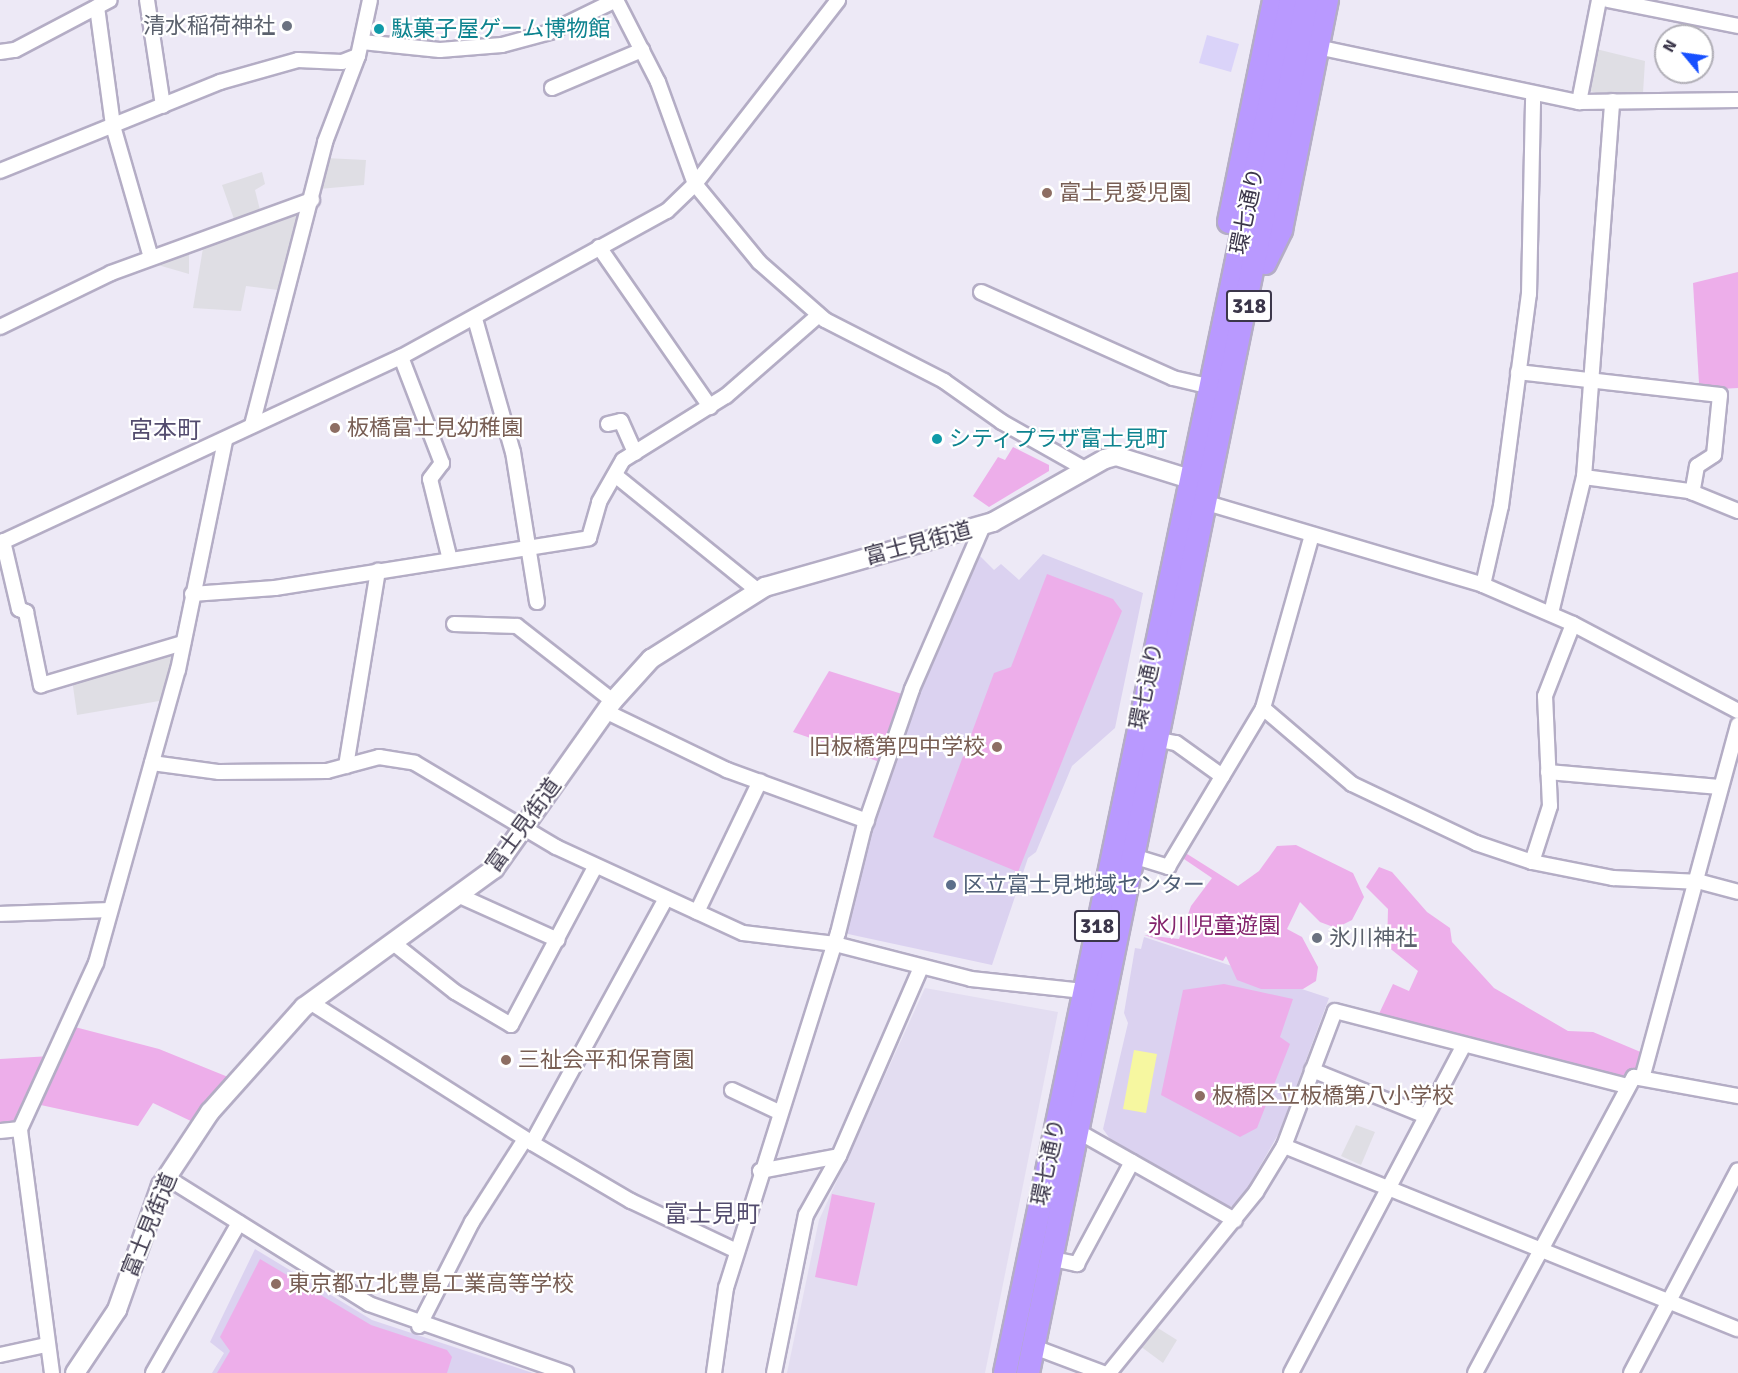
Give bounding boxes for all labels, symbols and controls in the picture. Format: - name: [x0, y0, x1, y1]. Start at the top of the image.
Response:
- place label: 清水稲荷神社: [143, 13, 275, 39]
- place label: 駄菓子屋ゲーム博物館: [391, 16, 611, 42]
- marker: 清水稲荷神社: [280, 19, 294, 33]
- marker: 駄菓子屋ゲーム博物館: [372, 22, 386, 36]
- north arrow: [1654, 24, 1714, 84]
- text: N: [1659, 37, 1681, 56]
- street label: 環七通り: [1225, 165, 1269, 257]
- place label: 富士見愛児園: [1059, 180, 1191, 206]
- marker: 富士見愛児園: [1040, 186, 1054, 200]
- road number: 318: [1225, 288, 1273, 324]
- place label: 板橋富士見幼稚園: [347, 415, 523, 441]
- district label: 宮本町: [129, 417, 201, 445]
- marker: 板橋富士見幼稚園: [328, 421, 342, 435]
- place label: シティプラザ富士見町: [949, 426, 1169, 452]
- marker: シティプラザ富士見町: [930, 432, 944, 446]
- street label: 富士見街道: [861, 516, 975, 570]
- street label: 環七通り: [1124, 640, 1168, 732]
- place label: 旧板橋第四中学校: [809, 734, 985, 760]
- marker: 旧板橋第四中学校: [990, 740, 1004, 754]
- street label: 富士見街道: [480, 773, 566, 877]
- place label: 区立富士見地域センター: [963, 872, 1205, 898]
- marker: 区立富士見地域センター: [944, 878, 958, 892]
- road number: 318: [1073, 908, 1121, 944]
- park label: 氷川児童遊園: [1148, 913, 1280, 939]
- place label: 氷川神社: [1329, 925, 1417, 951]
- marker: 氷川神社: [1310, 931, 1324, 945]
- place label: 三祉会平和保育園: [518, 1047, 694, 1073]
- marker: 三祉会平和保育園: [499, 1053, 513, 1067]
- place label: 板橋区立板橋第八小学校: [1212, 1083, 1454, 1109]
- marker: 板橋区立板橋第八小学校: [1193, 1089, 1207, 1103]
- street label: 環七通り: [1026, 1116, 1070, 1208]
- street label: 富士見街道: [116, 1169, 182, 1281]
- district label: 富士見町: [664, 1201, 760, 1229]
- place label: 東京都立北豊島工業高等学校: [288, 1271, 574, 1297]
- marker: 東京都立北豊島工業高等学校: [269, 1277, 283, 1291]

